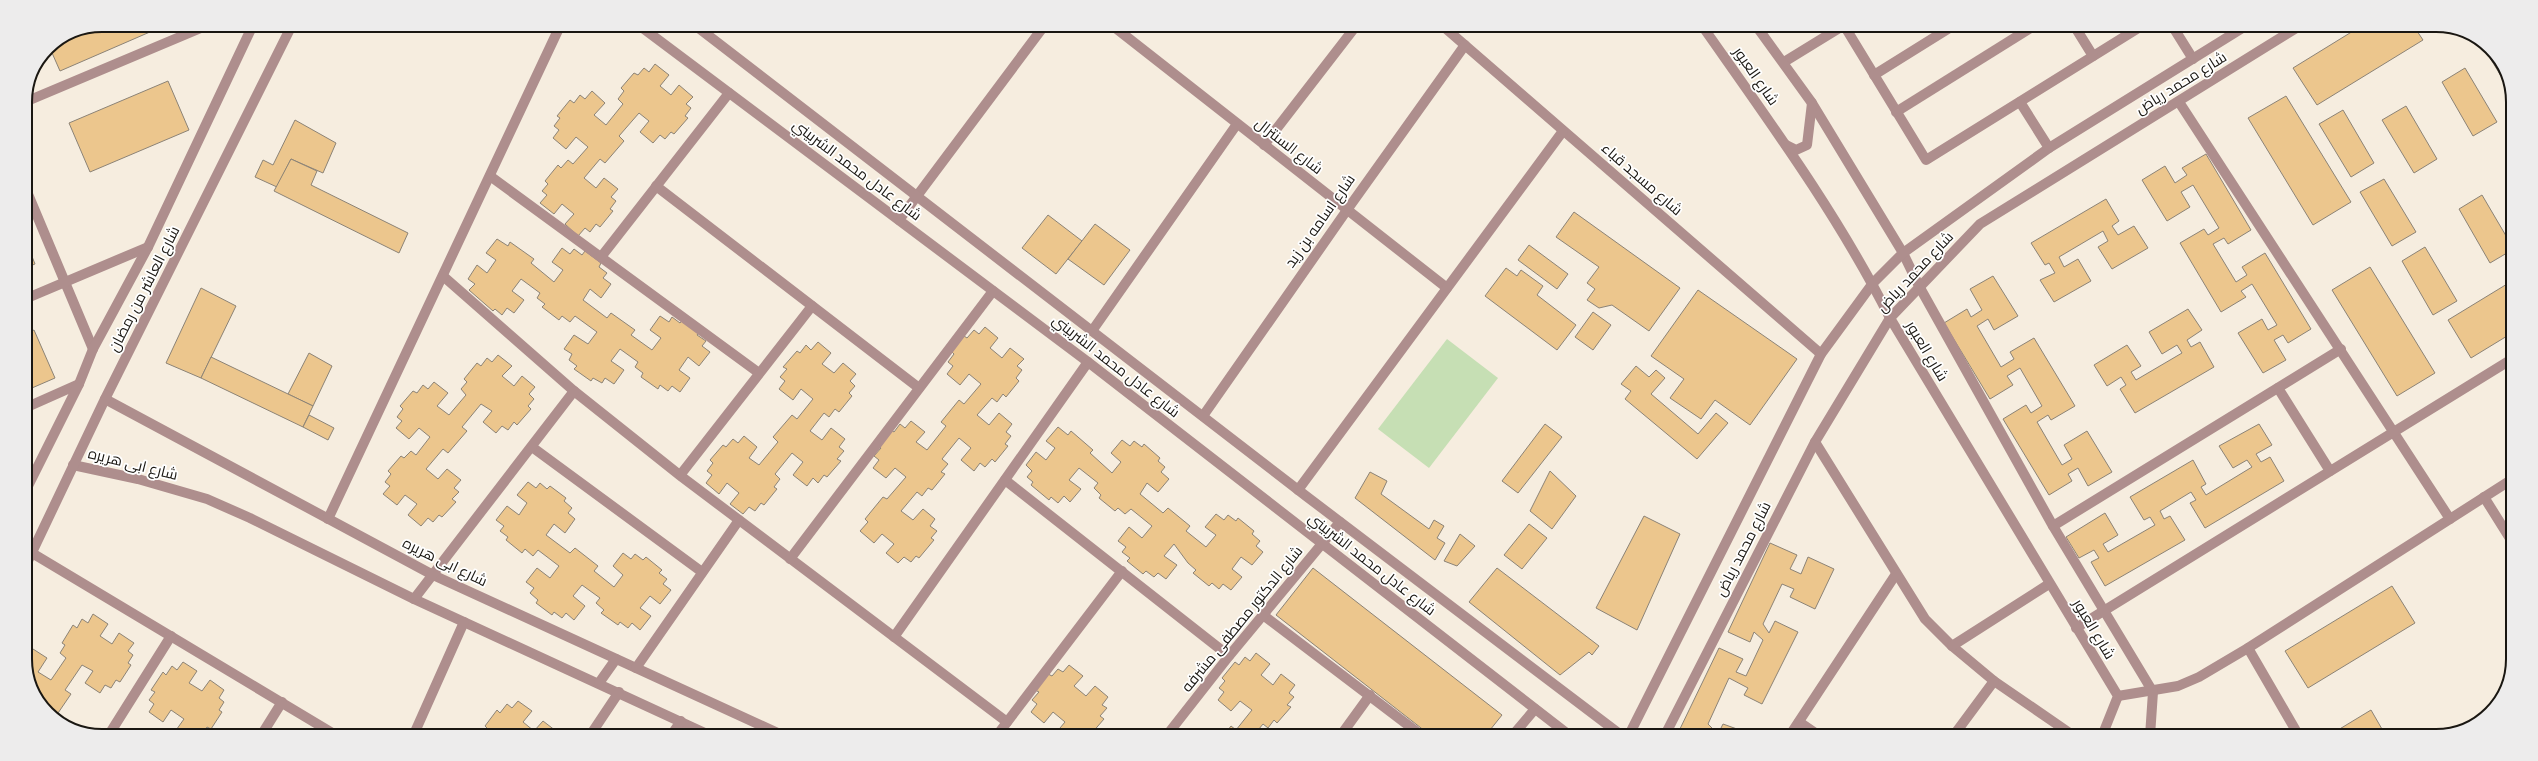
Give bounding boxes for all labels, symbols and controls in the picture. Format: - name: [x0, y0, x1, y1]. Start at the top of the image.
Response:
- street label: شارع العبور: [1727, 41, 1785, 110]
- street label: شارع محمد رياض: [2131, 45, 2231, 120]
- street label: شارع السنترال: [1250, 112, 1328, 180]
- street label: شارع عادل محمد الشربيني: [787, 113, 927, 227]
- street label: شارع مسجد قباء: [1597, 137, 1688, 221]
- street label: شارع اسامه بن زيد: [1279, 169, 1360, 272]
- street label: شارع العاشر من رمضان: [102, 222, 185, 356]
- street label: شارع محمد رياض: [1871, 226, 1958, 318]
- street label: شارع عادل محمد الشربيني: [1047, 308, 1185, 424]
- street label: شارع العبور: [1900, 315, 1955, 385]
- street label: شارع ابى هريره: [86, 441, 180, 486]
- street label: شارع محمد رياض: [1709, 497, 1776, 600]
- street label: شارع عادل محمد الشربيني: [1303, 506, 1441, 622]
- street label: شارع ابى هريره: [399, 531, 492, 592]
- street label: شارع الدكتور مصطفى مشرفه: [1175, 540, 1308, 697]
- street label: شارع العبور: [2067, 593, 2122, 663]

